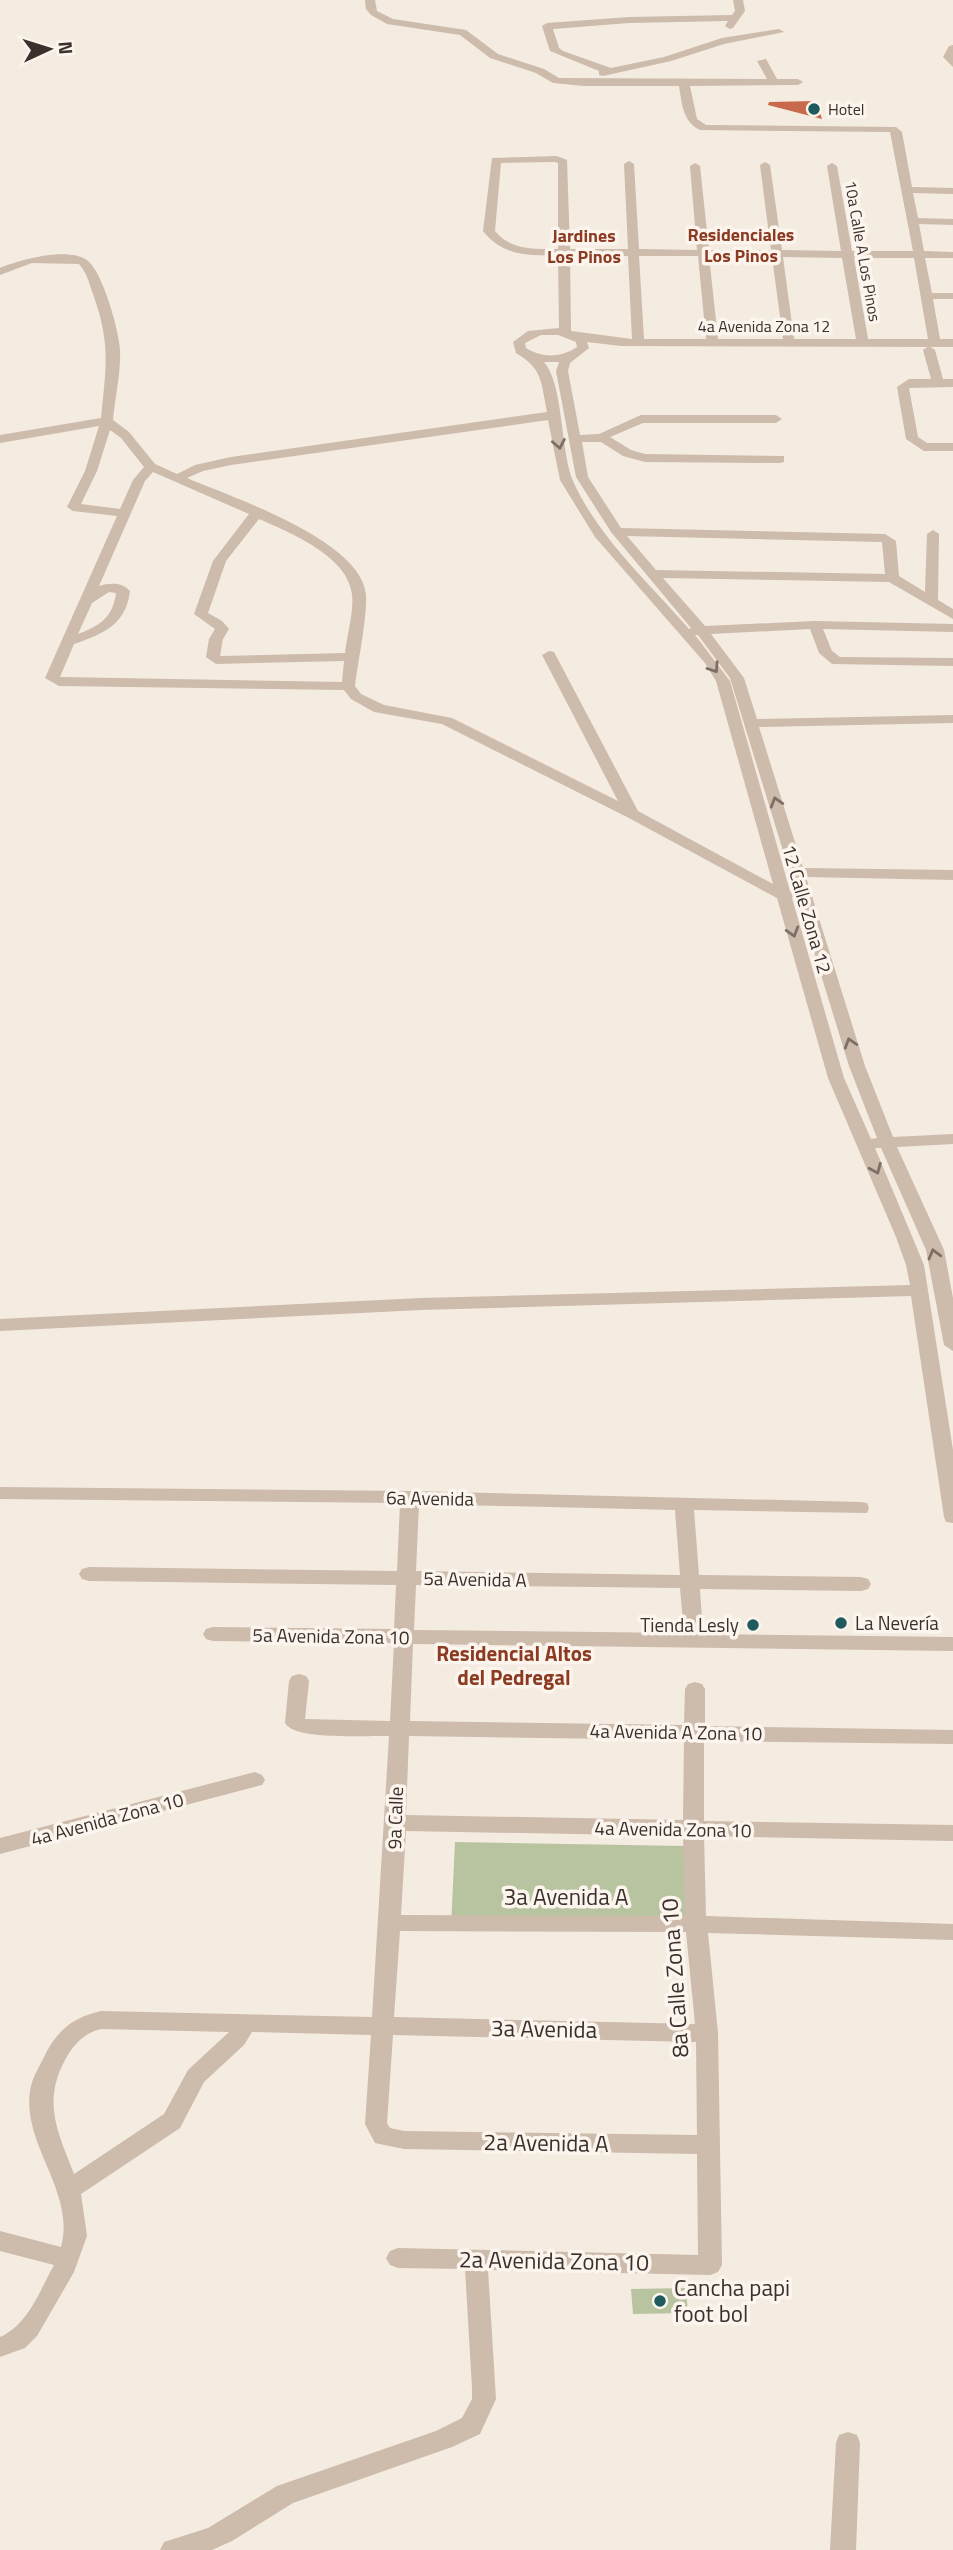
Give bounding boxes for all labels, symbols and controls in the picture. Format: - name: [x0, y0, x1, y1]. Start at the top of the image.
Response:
- north arrow: [14, 14, 84, 84]
- text: N: [52, 40, 81, 55]
- place label: Hotel: [828, 97, 865, 121]
- marker: Hotel: [806, 101, 822, 117]
- street label: 10a Calle A Los Pinos: [839, 179, 887, 323]
- district label: Residenciales Los Pinos: [688, 221, 794, 269]
- district label: Jardines Los Pinos: [547, 222, 621, 270]
- street label: 4a Avenida Zona 12: [698, 314, 830, 338]
- one-way arrow: [551, 438, 566, 450]
- one-way arrow: [706, 660, 718, 673]
- one-way arrow: [770, 796, 784, 809]
- street label: 12 Calle Zona 12: [775, 841, 840, 977]
- one-way arrow: [785, 925, 799, 938]
- one-way arrow: [843, 1037, 858, 1049]
- one-way arrow: [868, 1162, 882, 1174]
- one-way arrow: [928, 1248, 943, 1260]
- street label: 6a Avenida: [386, 1482, 475, 1513]
- street label: 5a Avenida A: [423, 1563, 527, 1594]
- place label: La Nevería: [855, 1608, 939, 1637]
- place label: Tienda Lesly: [640, 1610, 739, 1639]
- marker: La Nevería: [833, 1615, 849, 1631]
- marker: Tienda Lesly: [745, 1617, 761, 1633]
- street label: 5a Avenida Zona 10: [252, 1620, 410, 1651]
- district label: Residencial Altos del Pedregal: [436, 1637, 592, 1693]
- street label: 4a Avenida A Zona 10: [589, 1715, 763, 1748]
- street label: 4a Avenida Zona 10: [27, 1784, 187, 1853]
- street label: 9a Calle: [379, 1786, 410, 1850]
- street label: 4a Avenida Zona 10: [594, 1813, 752, 1844]
- street label: 3a Avenida A: [503, 1879, 629, 1914]
- street label: 8a Calle Zona 10: [651, 1897, 698, 2059]
- street label: 3a Avenida: [491, 2010, 598, 2047]
- street label: 2a Avenida A: [483, 2124, 609, 2161]
- street label: 2a Avenida Zona 10: [459, 2241, 649, 2280]
- place label: Cancha papi foot bol: [674, 2270, 790, 2331]
- marker: Cancha papi foot bol: [652, 2293, 668, 2309]

